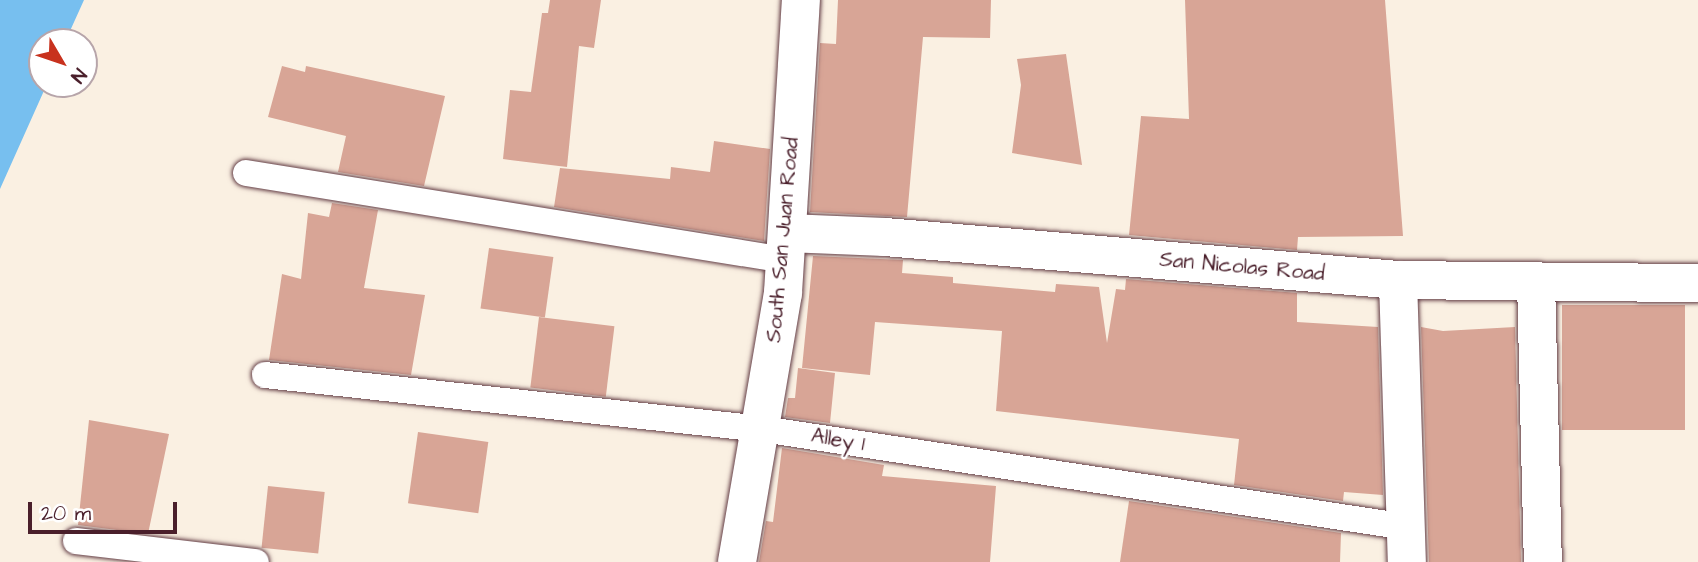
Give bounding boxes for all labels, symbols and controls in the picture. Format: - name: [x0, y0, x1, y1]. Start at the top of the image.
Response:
- north arrow: [28, 28, 98, 98]
- text: N: [64, 62, 92, 88]
- street label: South San Juan Road: [761, 136, 805, 344]
- street label: San Nicolas Road: [1158, 247, 1326, 287]
- street label: Alley 1: [809, 423, 867, 457]
- scale bar: [32, 489, 180, 532]
- text: 20 m: [41, 499, 91, 528]

